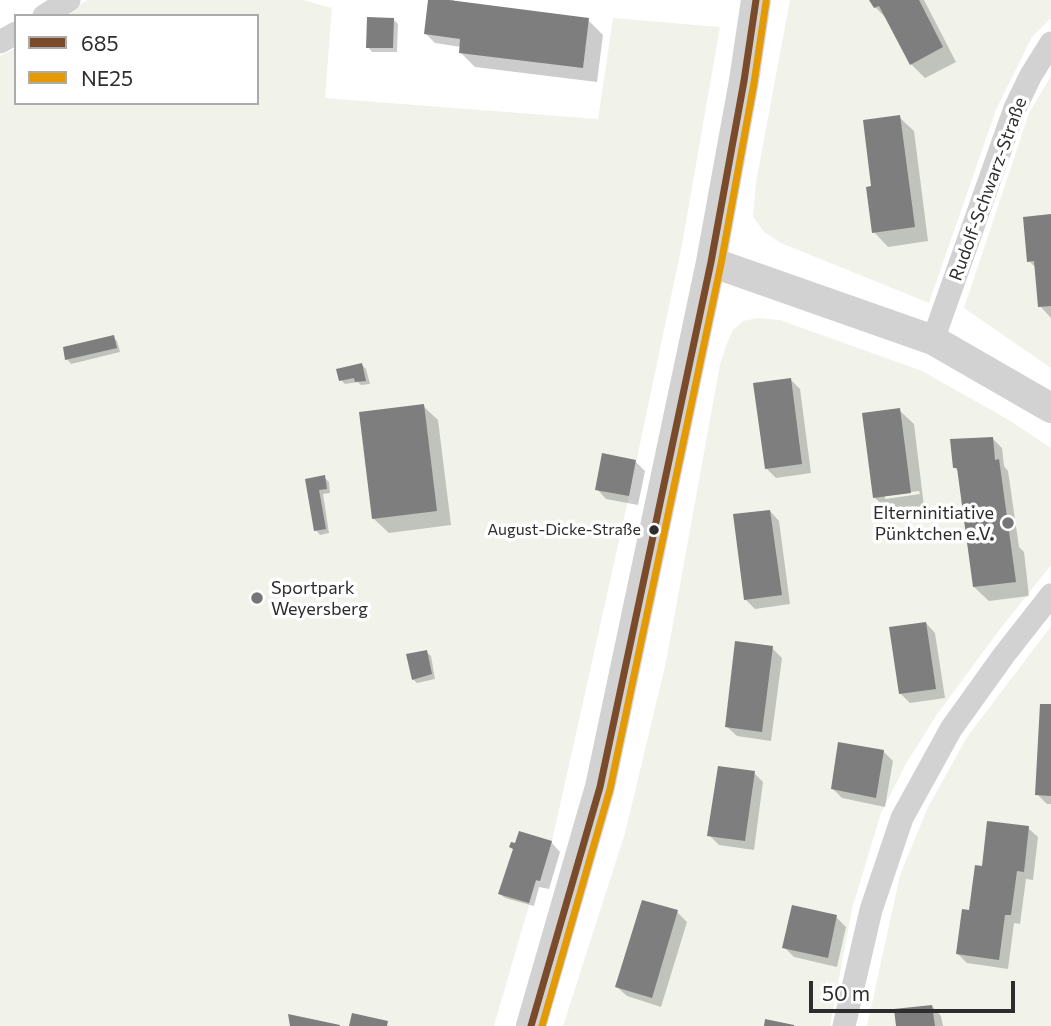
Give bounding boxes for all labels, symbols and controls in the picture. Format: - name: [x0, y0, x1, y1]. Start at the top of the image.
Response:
- legend: [14, 14, 259, 105]
- text: 685: [81, 30, 119, 55]
- text: NE25: [81, 65, 133, 90]
- street label: Rudolf-Schwarz-Straße: [945, 94, 1031, 284]
- place label: Elterninitiative Pünktchen e.V.: [873, 502, 994, 544]
- marker: Elterninitiative Pünktchen e.V.: [1000, 515, 1016, 531]
- place label: August-Dicke-Straße: [487, 520, 641, 540]
- marker: August-Dicke-Straße: [647, 523, 661, 537]
- place label: Sportpark Weyersberg: [271, 577, 368, 620]
- marker: Sportpark Weyersberg: [249, 590, 265, 606]
- scale bar: [813, 967, 1020, 1011]
- text: 50 m: [822, 980, 870, 1005]

